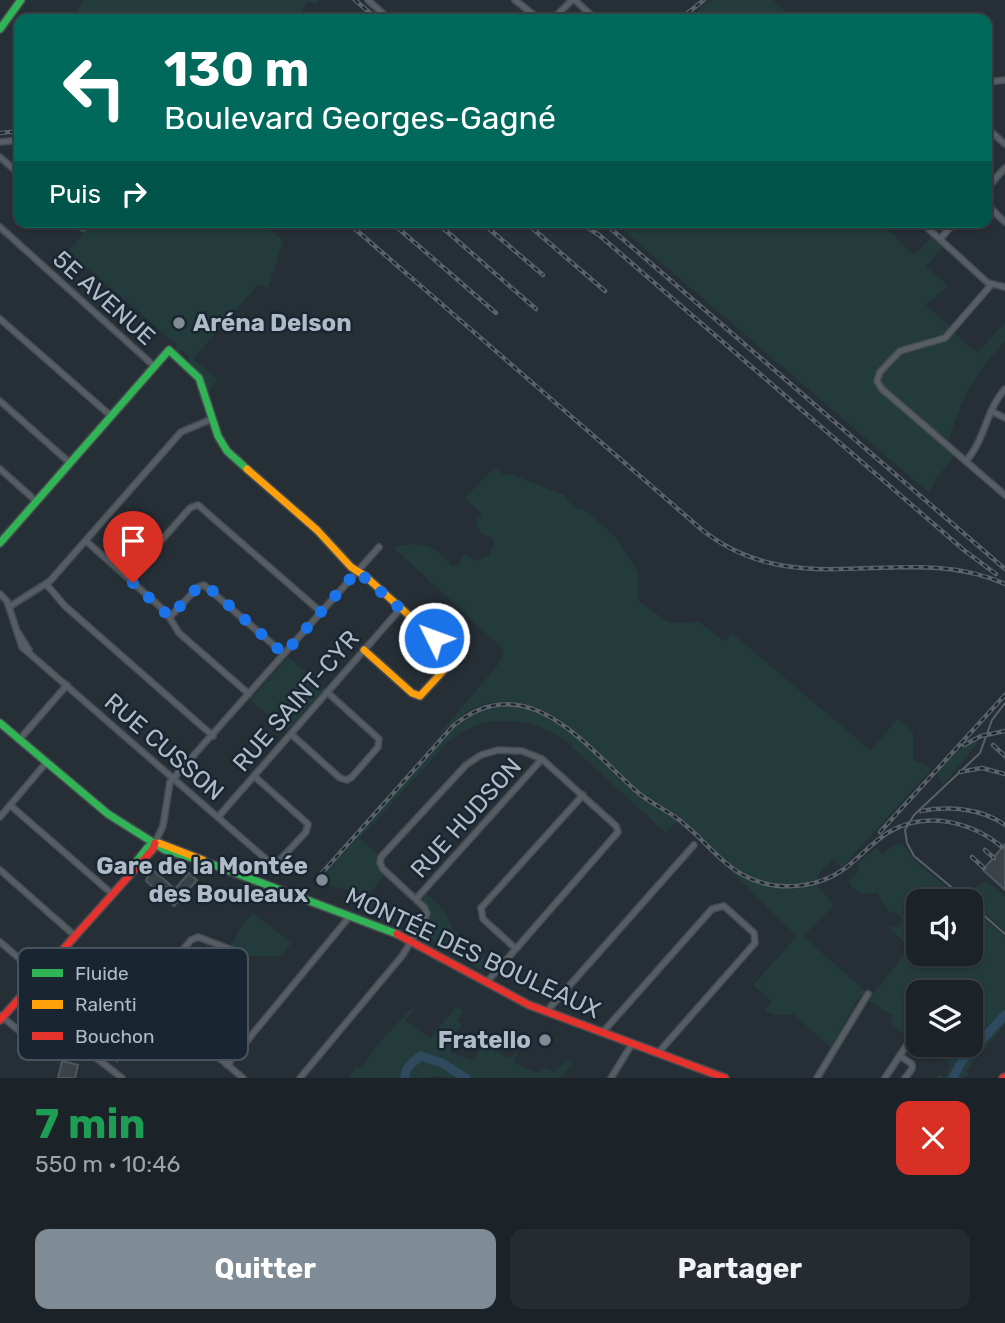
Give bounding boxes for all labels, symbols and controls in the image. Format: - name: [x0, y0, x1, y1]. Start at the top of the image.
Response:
- text: 130 m: [164, 40, 309, 98]
- icon: left: [49, 42, 140, 133]
- text: Boulevard Georges-Gagné: [164, 99, 556, 137]
- icon: right: [115, 175, 153, 213]
- text: Puis: [49, 179, 101, 210]
- street label: 5E AVENUE: [47, 245, 161, 351]
- place label: Aréna Delson: [193, 309, 352, 337]
- marker: Aréna Delson: [171, 315, 187, 331]
- pin: [103, 511, 163, 583]
- icon: arrive: [114, 522, 152, 560]
- position arrow: [397, 601, 471, 675]
- street label: RUE SAINT-CYR: [227, 625, 365, 777]
- street label: RUE CUSSON: [99, 688, 229, 806]
- street label: RUE HUDSON: [405, 752, 527, 884]
- place label: Gare de la Montée des Bouleaux: [96, 852, 308, 908]
- marker: Gare de la Montée des Bouleaux: [314, 872, 330, 888]
- street label: MONTÉE DES BOULEAUX: [341, 882, 605, 1024]
- map controls: [906, 889, 983, 1057]
- button: sound: [906, 889, 983, 966]
- legend: [18, 948, 248, 1060]
- text: Fluide: [75, 962, 129, 985]
- button: layers: [906, 980, 983, 1057]
- text: Ralenti: [75, 993, 137, 1016]
- text: Bouchon: [75, 1025, 155, 1048]
- place label: Fratello: [438, 1026, 531, 1054]
- marker: Fratello: [537, 1032, 553, 1048]
- text: 7 min: [35, 1099, 146, 1149]
- button: close: [896, 1101, 970, 1175]
- text: 550 m · 10:46: [35, 1150, 180, 1178]
- button: Quitter: [35, 1229, 496, 1309]
- button: Partager: [510, 1229, 970, 1309]

